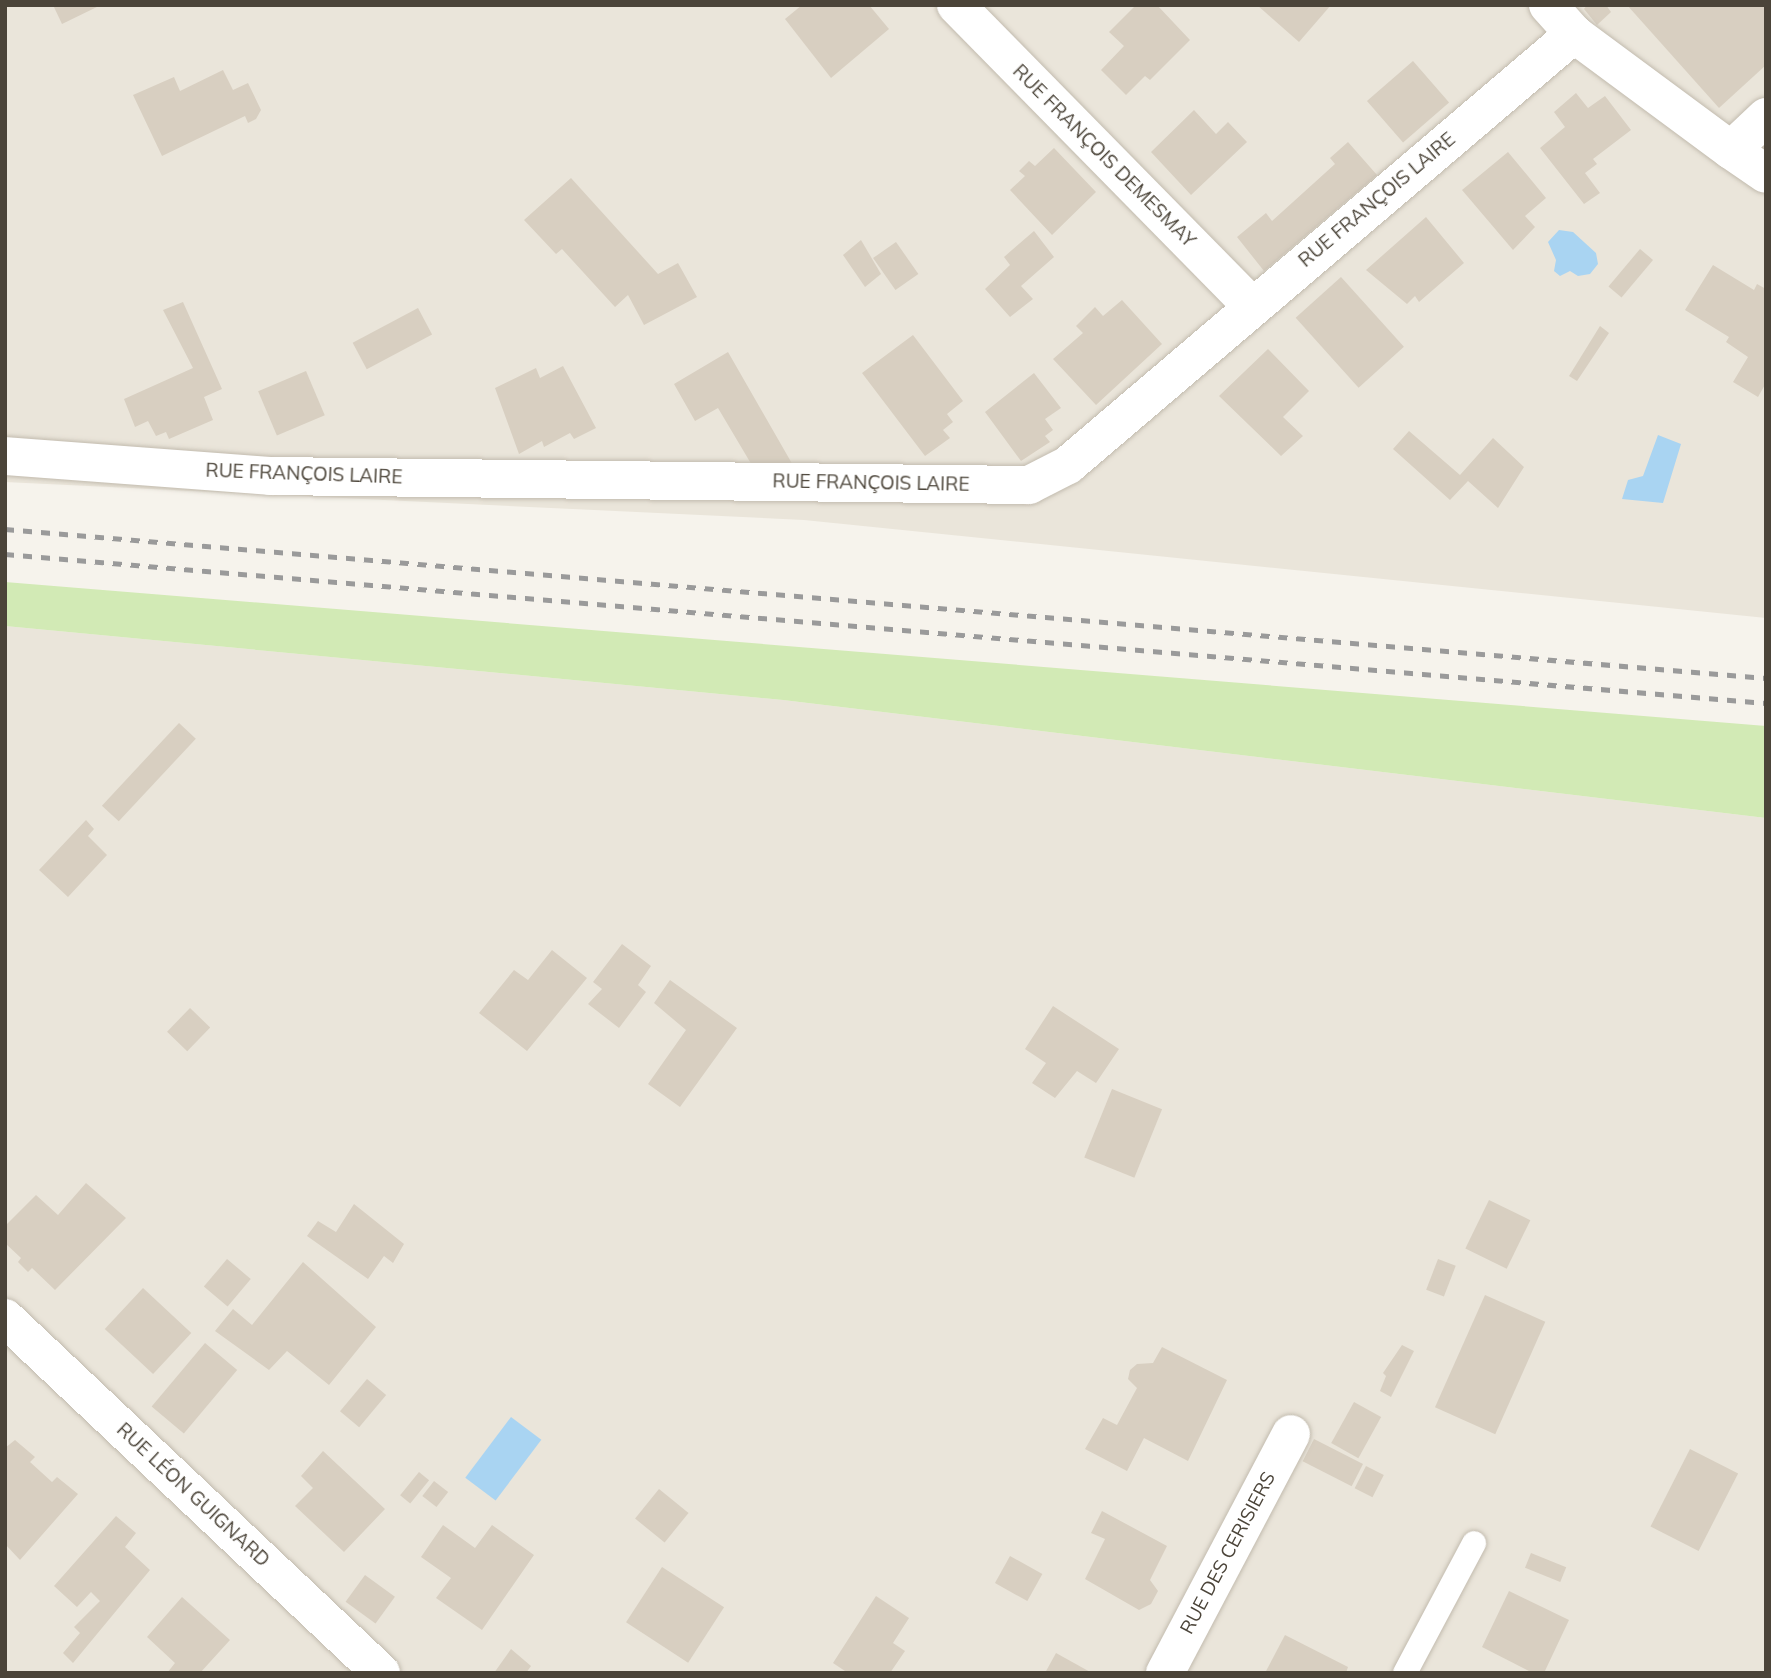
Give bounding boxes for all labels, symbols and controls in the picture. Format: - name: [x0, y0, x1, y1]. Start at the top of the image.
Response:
- street label: RUE FRANÇOIS DEMESMAY: [1008, 60, 1200, 252]
- street label: RUE FRANÇOIS LAIRE: [1294, 128, 1460, 272]
- street label: RUE FRANÇOIS LAIRE: [205, 459, 403, 489]
- street label: RUE FRANÇOIS LAIRE: [772, 470, 970, 496]
- street label: RUE LÉON GUIGNARD: [112, 1418, 274, 1572]
- street label: RUE DES CERISIERS: [1176, 1468, 1280, 1638]

